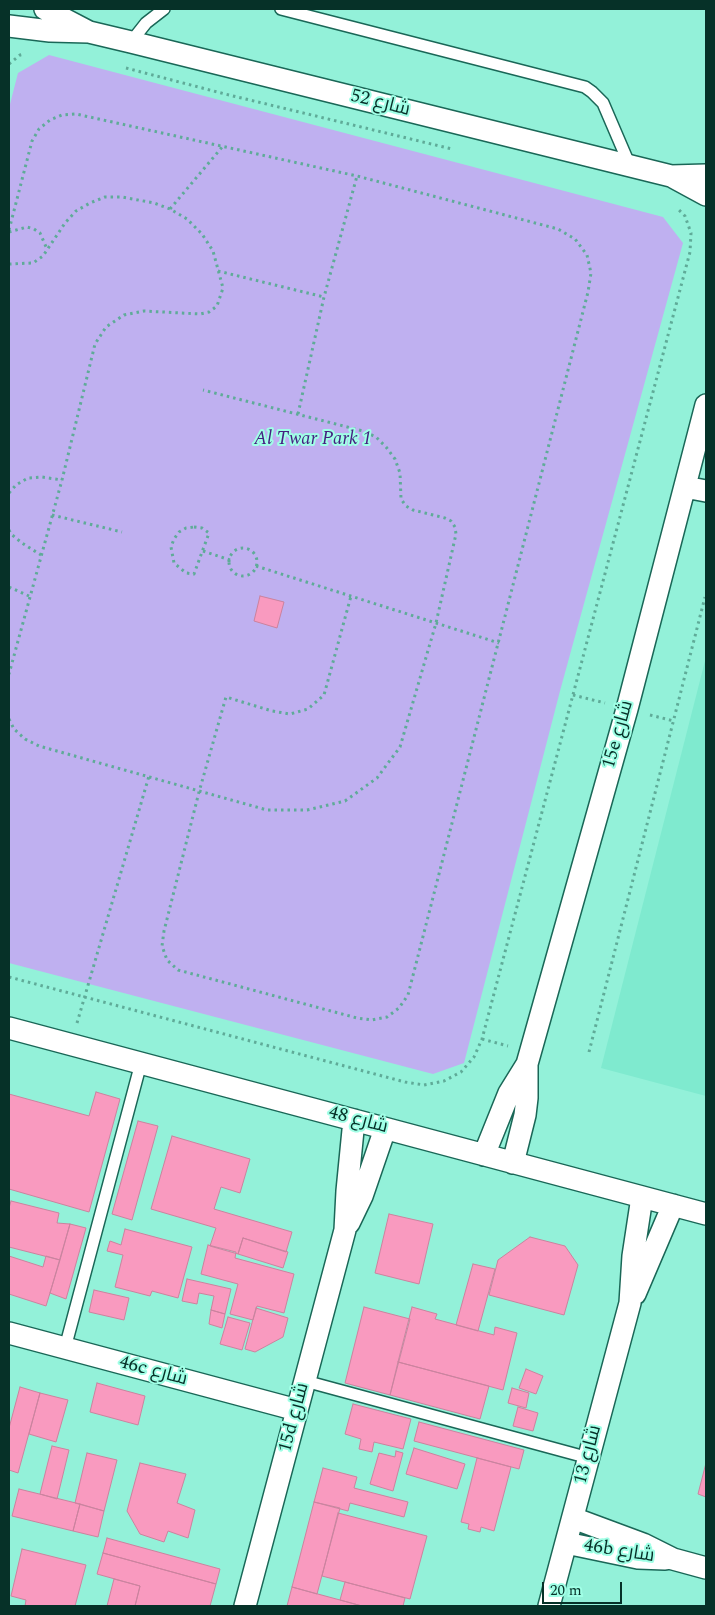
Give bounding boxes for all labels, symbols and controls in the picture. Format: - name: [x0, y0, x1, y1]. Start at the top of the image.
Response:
- street label: شارع 52: [348, 86, 412, 122]
- park label: Al Twar Park 1: [254, 429, 372, 451]
- street label: 15e شارع: [598, 698, 640, 772]
- street label: شارع 48: [326, 1102, 390, 1140]
- street label: 46c شارع: [116, 1352, 190, 1392]
- street label: 15d شارع: [275, 1381, 315, 1455]
- street label: شارع 13: [570, 1423, 608, 1487]
- street label: 46b شارع: [582, 1535, 656, 1569]
- scale bar: [545, 1572, 625, 1604]
- text: 20 m: [550, 1579, 582, 1602]

